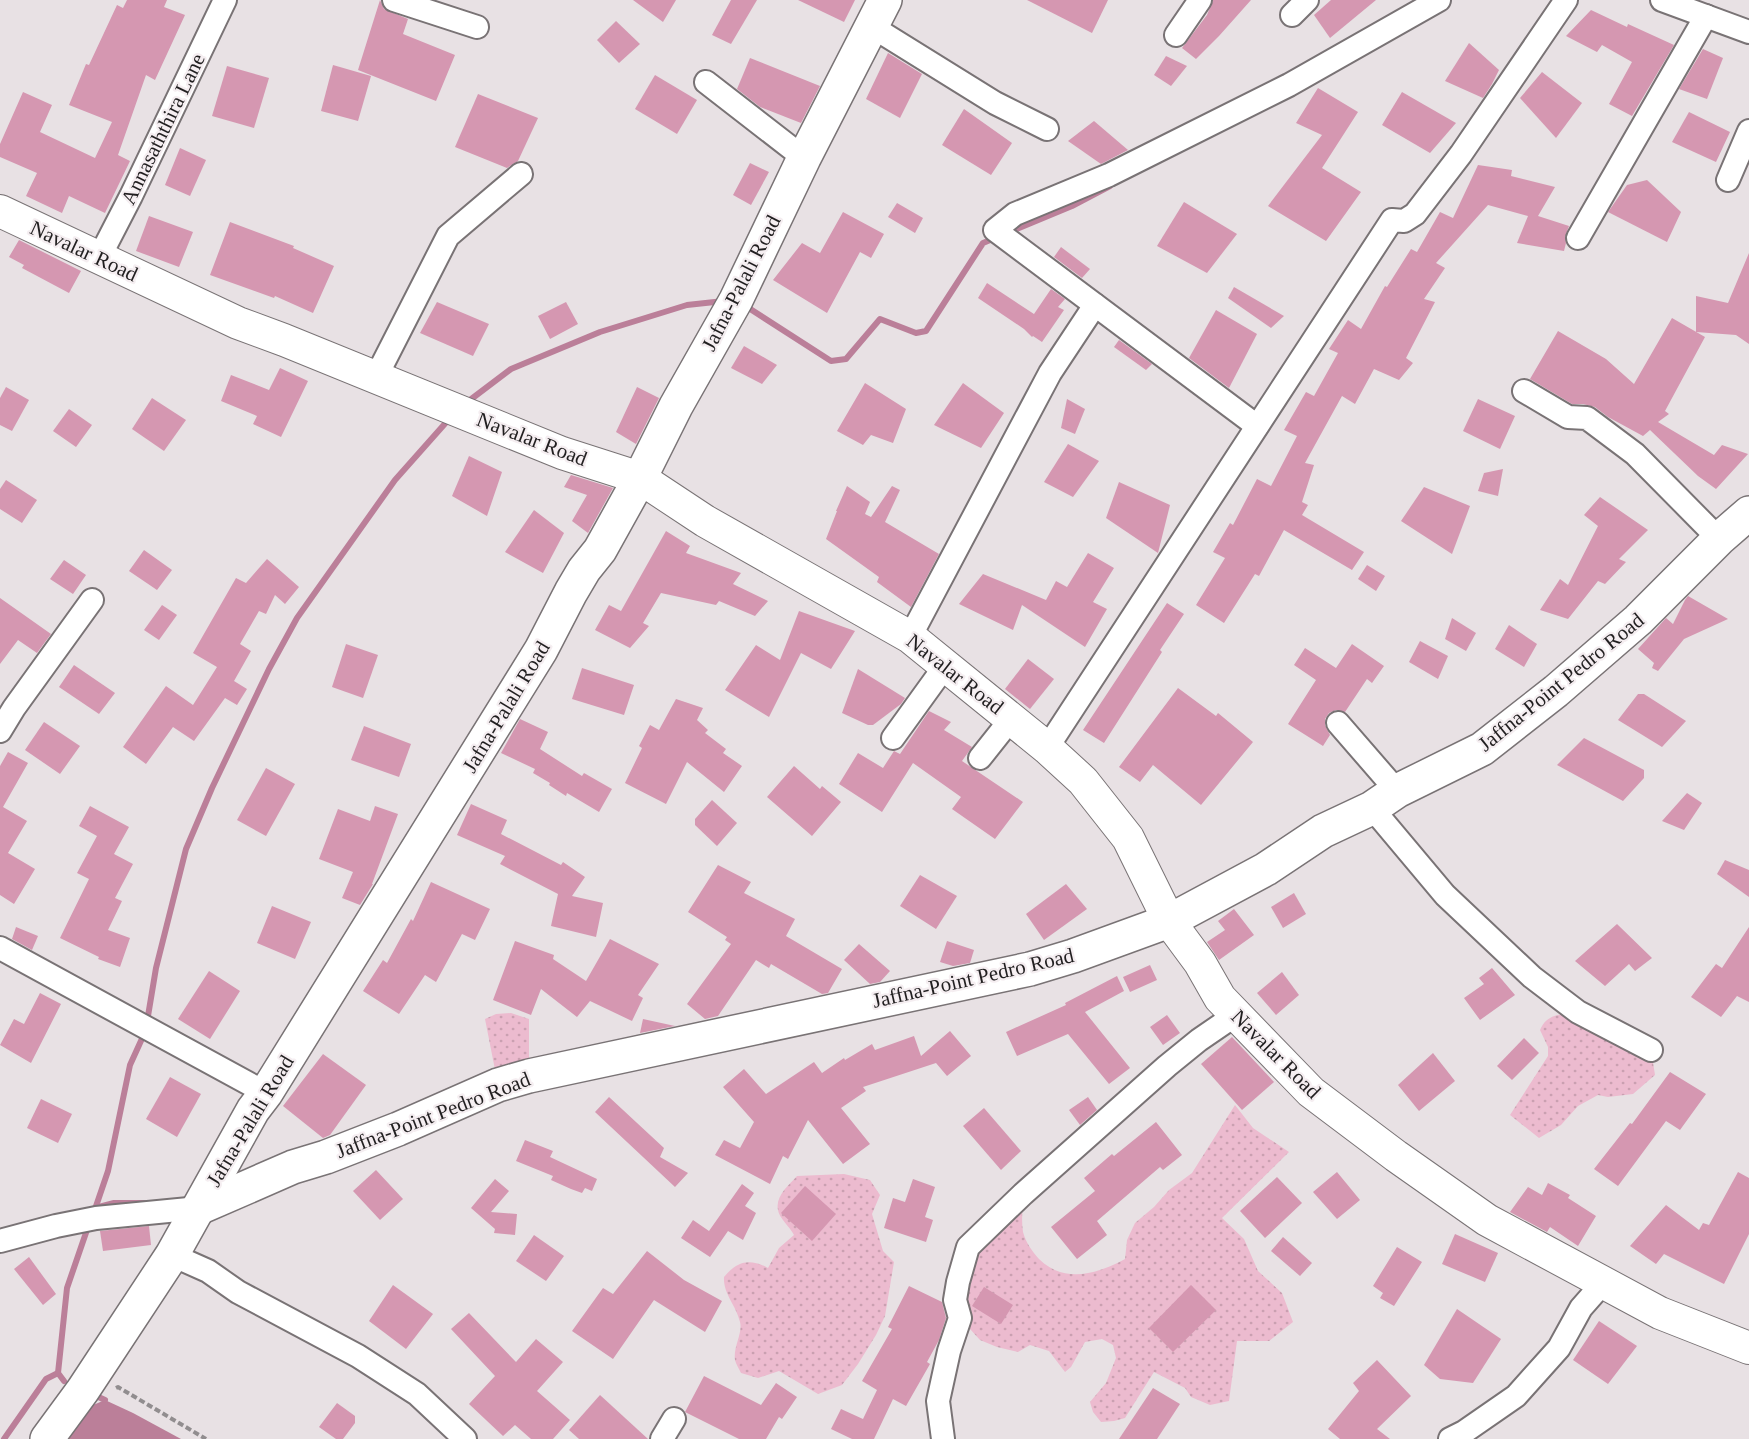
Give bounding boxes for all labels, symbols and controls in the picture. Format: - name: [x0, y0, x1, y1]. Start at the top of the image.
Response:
- street label: Annasaththira Lane: [116, 50, 210, 208]
- street label: Jafna-Palali Road: [697, 211, 786, 355]
- street label: Navalar Road: [26, 216, 142, 287]
- street label: Navalar Road: [474, 407, 591, 471]
- street label: Jaffna-Point Pedro Road: [1473, 608, 1649, 756]
- street label: Navalar Road: [902, 629, 1008, 719]
- street label: Jafna-Palali Road: [457, 637, 555, 777]
- street label: Jaffna-Point Pedro Road: [870, 943, 1077, 1013]
- street label: Navalar Road: [1226, 1004, 1326, 1104]
- street label: Jafna-Palali Road: [201, 1051, 299, 1191]
- street label: Jaffna-Point Pedro Road: [332, 1067, 534, 1163]

